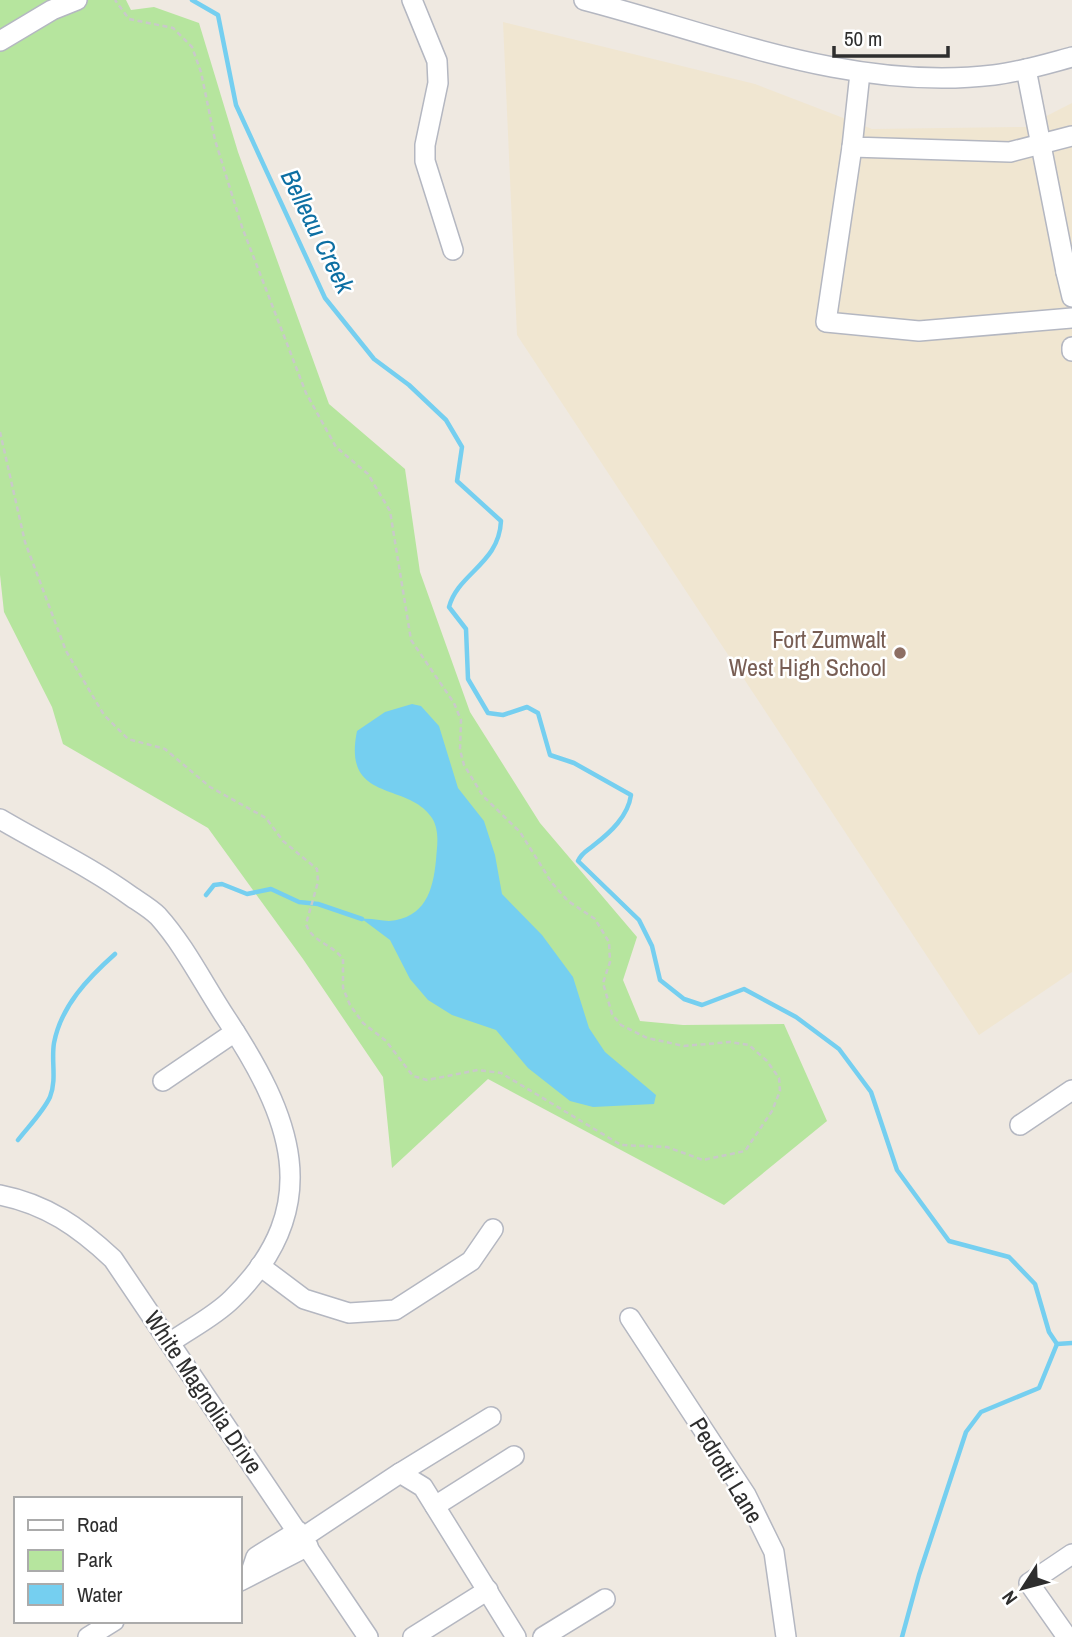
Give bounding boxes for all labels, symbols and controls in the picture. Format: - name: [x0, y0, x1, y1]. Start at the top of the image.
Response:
- scale bar: [834, 14, 948, 58]
- text: 50 m: [844, 24, 882, 53]
- water label: Belleau Creek: [273, 163, 364, 300]
- place label: Fort Zumwalt West High School: [729, 623, 887, 683]
- marker: Fort Zumwalt West High School: [892, 645, 908, 661]
- street label: White Magnolia Drive: [138, 1304, 270, 1480]
- street label: Pedrotti Lane: [683, 1411, 771, 1529]
- legend: [14, 1497, 242, 1623]
- text: Road: [77, 1510, 118, 1539]
- text: Park: [77, 1545, 113, 1574]
- north arrow: [988, 1553, 1058, 1623]
- text: Water: [77, 1580, 123, 1609]
- text: N: [995, 1586, 1023, 1610]

